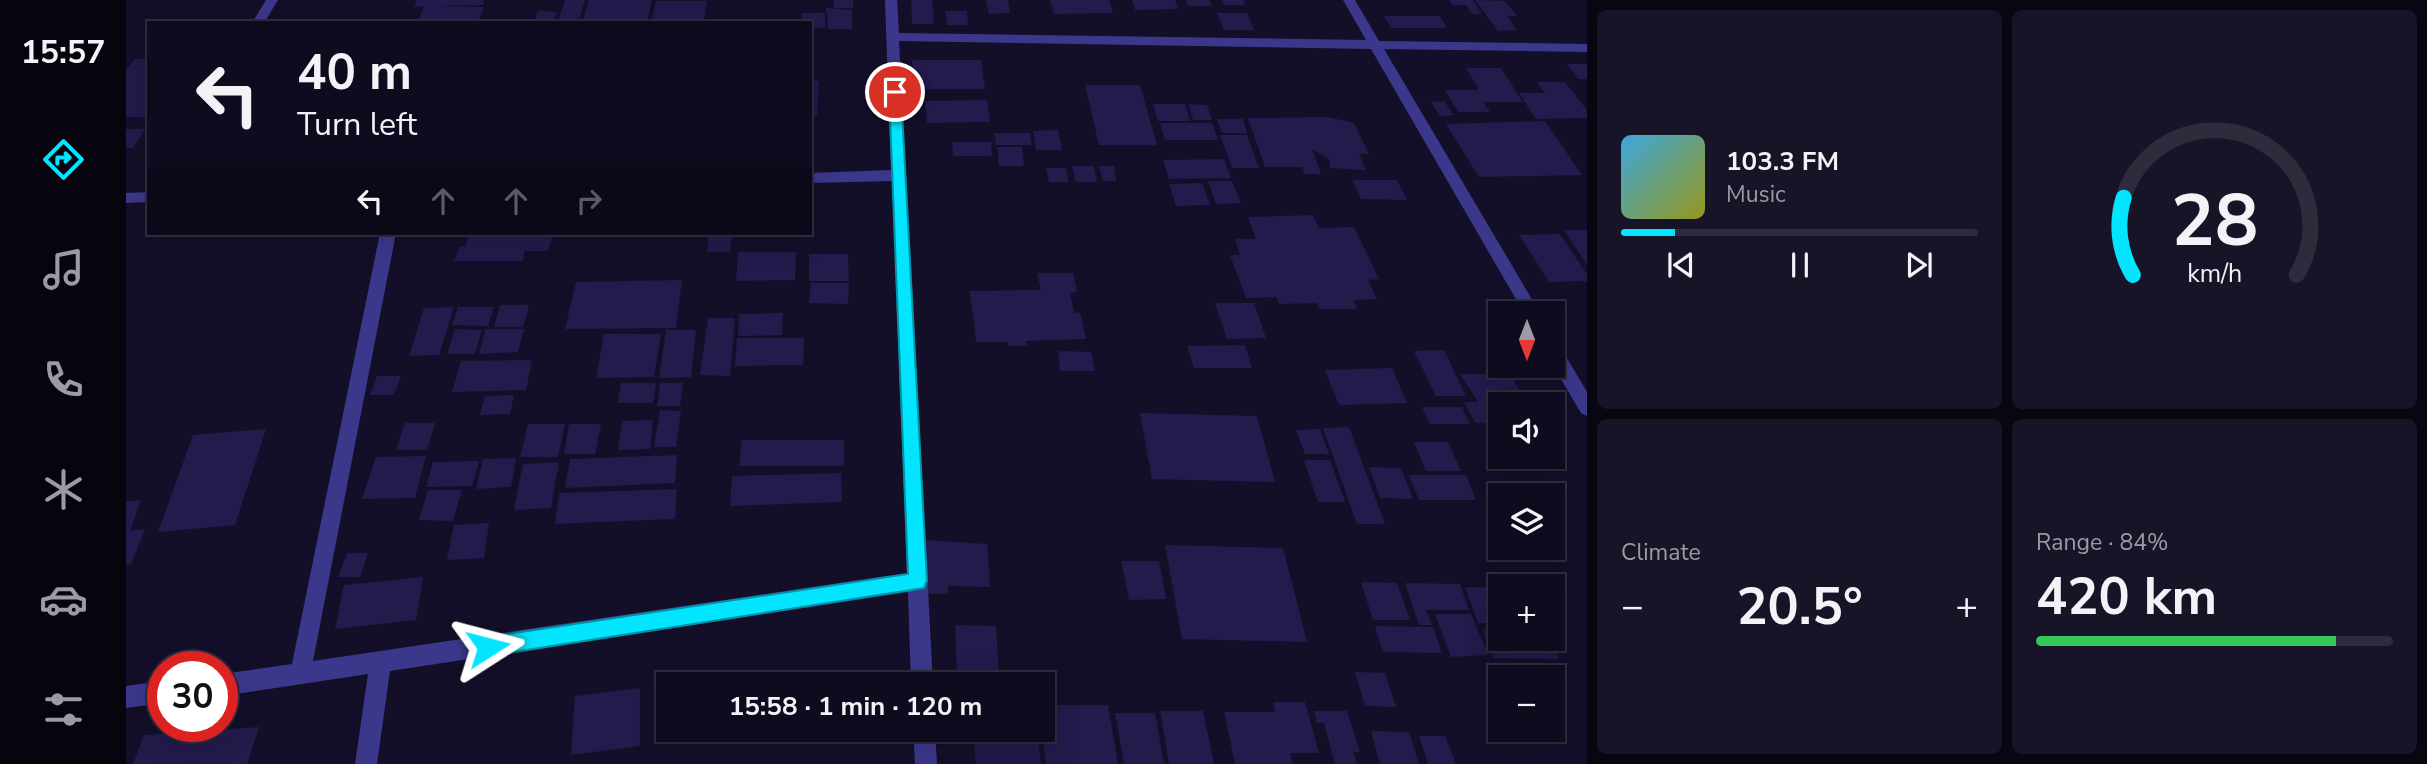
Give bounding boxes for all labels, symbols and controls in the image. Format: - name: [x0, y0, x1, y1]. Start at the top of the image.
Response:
- text: 15:57: [21, 31, 105, 74]
- text: 40 m: [297, 39, 412, 106]
- icon: left: [182, 49, 273, 140]
- pin: [865, 62, 925, 122]
- icon: arrive: [876, 73, 914, 111]
- text: Turn left: [297, 103, 417, 146]
- icon: directions: [39, 135, 88, 184]
- text: 103.3 FM: [1726, 144, 1839, 179]
- text: 28: [2171, 172, 2258, 272]
- text: Music: [1726, 179, 1786, 210]
- icon: left: [351, 182, 389, 220]
- icon: ahead: [424, 182, 462, 220]
- icon: ahead: [497, 182, 535, 220]
- icon: right: [570, 182, 608, 220]
- icon: music: [39, 245, 88, 294]
- icon: previous: [1662, 246, 1700, 284]
- icon: pause: [1781, 246, 1819, 284]
- icon: next: [1900, 246, 1938, 284]
- text: km/h: [2187, 257, 2242, 291]
- north arrow: [1488, 301, 1564, 378]
- map controls: [1488, 301, 1565, 742]
- icon: phone: [39, 355, 88, 404]
- button: sound: [1488, 392, 1565, 469]
- icon: climate: [39, 465, 88, 514]
- button: layers: [1488, 483, 1565, 560]
- text: Range · 84%: [2036, 527, 2168, 558]
- text: Climate: [1621, 537, 1701, 568]
- text: 420 km: [2036, 561, 2217, 632]
- text: 20.5°: [1736, 571, 1863, 642]
- button: +: [1488, 574, 1565, 651]
- icon: car: [39, 575, 88, 624]
- text: −: [1621, 581, 1644, 632]
- text: +: [1955, 581, 1978, 632]
- position arrow: [451, 610, 525, 684]
- speed limit sign: 30: [147, 651, 238, 742]
- button: −: [1488, 665, 1565, 742]
- icon: filters: [39, 685, 88, 734]
- text: 15:58 · 1 min · 120 m: [729, 689, 982, 724]

